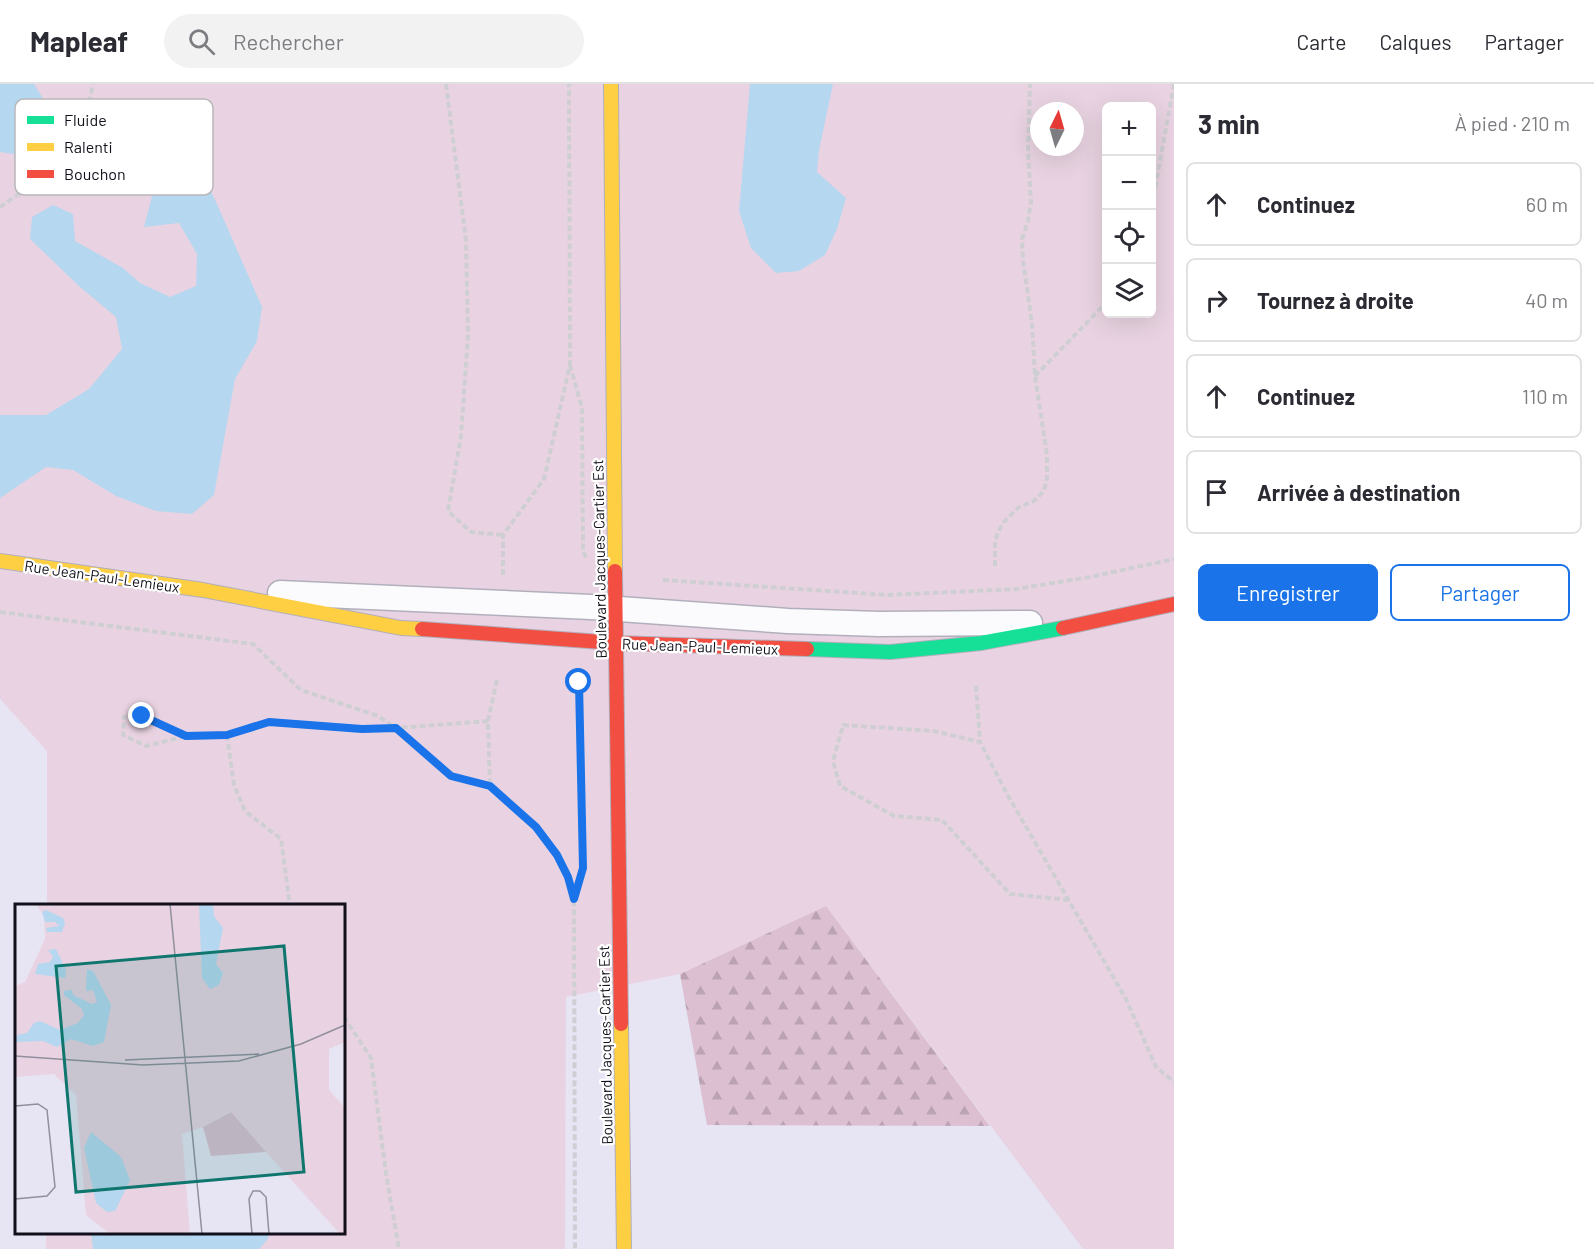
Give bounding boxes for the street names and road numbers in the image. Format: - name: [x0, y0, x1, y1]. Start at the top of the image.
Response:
- street label: Boulevard Jacques-Cartier Est: [588, 459, 610, 659]
- street label: Rue Jean-Paul-Lemieux: [23, 556, 181, 596]
- street label: Rue Jean-Paul-Lemieux: [622, 634, 778, 658]
- street label: Boulevard Jacques-Cartier Est: [594, 945, 616, 1145]

